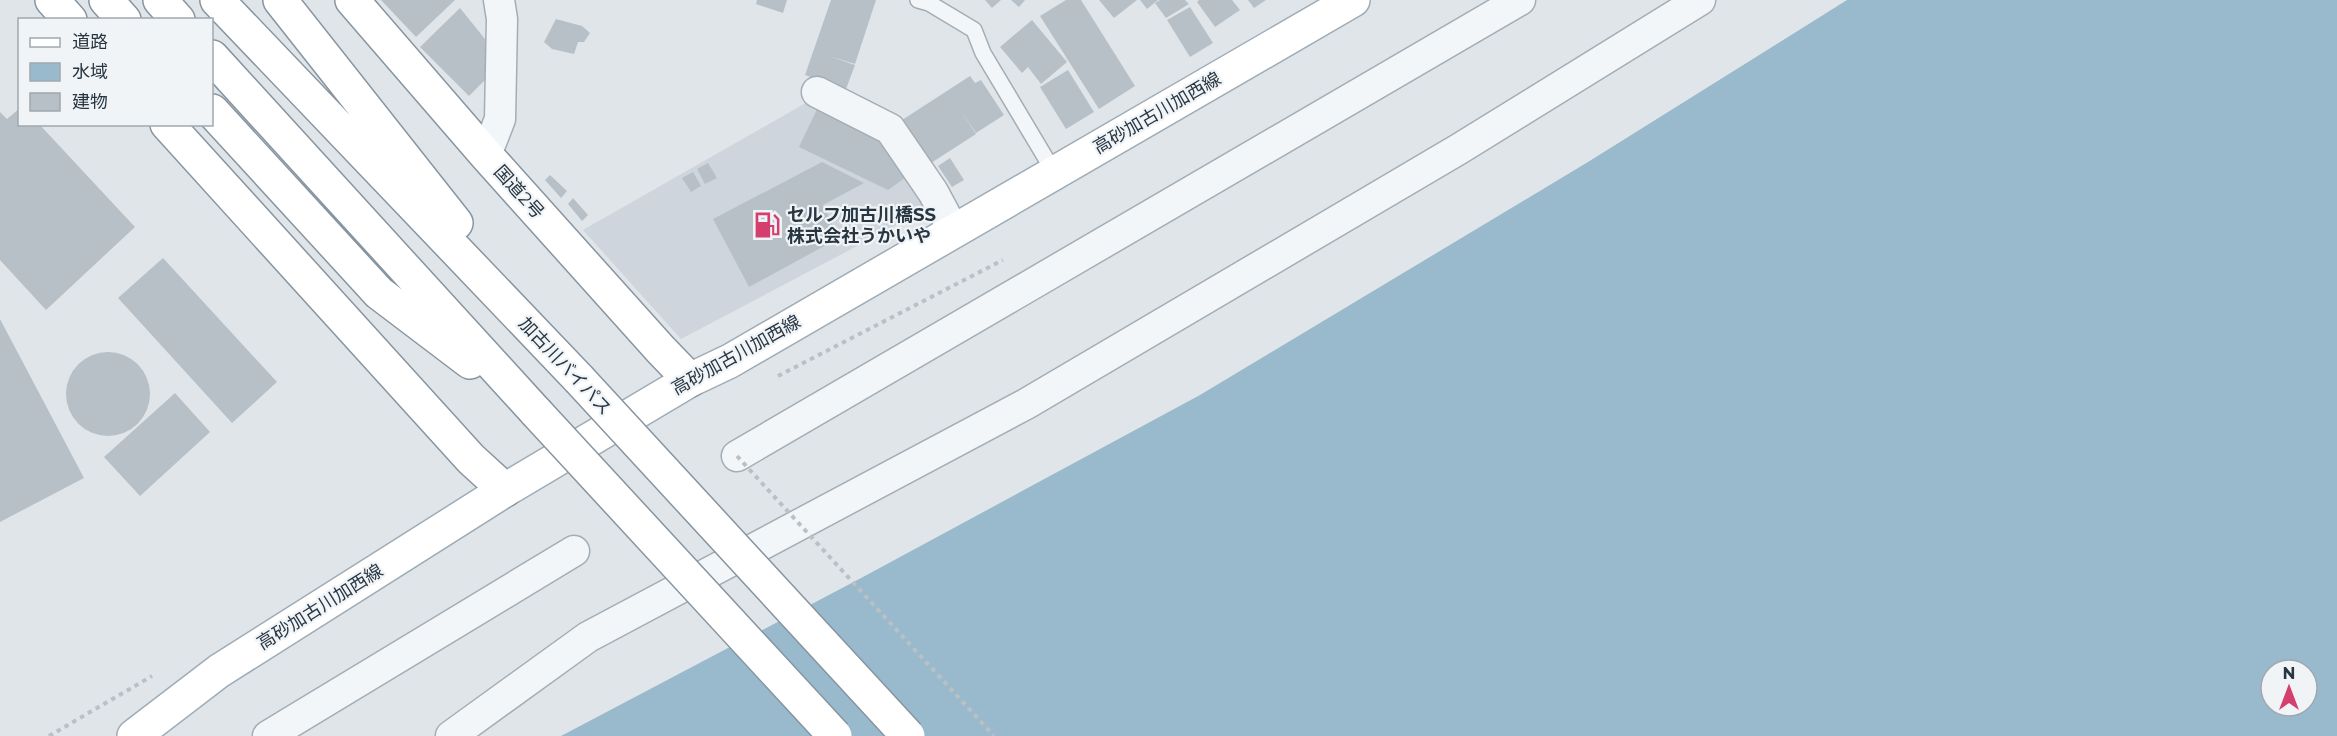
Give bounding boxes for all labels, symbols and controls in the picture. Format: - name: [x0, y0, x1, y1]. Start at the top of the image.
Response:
- legend: [18, 18, 213, 126]
- text: 道路: [72, 31, 108, 53]
- text: 水域: [72, 61, 108, 83]
- street label: 高砂加古川加西線: [1089, 67, 1225, 159]
- text: 建物: [72, 91, 108, 113]
- street label: 国道2号: [489, 161, 549, 223]
- place label: セルフ加古川橋SS 株式会社うかいや: [787, 204, 936, 247]
- fuel station icon: セルフ加古川橋SS 株式会社うかいや: [752, 210, 782, 240]
- street label: 高砂加古川加西線: [668, 310, 804, 400]
- street label: 加古川バイパス: [514, 313, 616, 419]
- street label: 高砂加古川加西線: [253, 560, 387, 654]
- north arrow: [2259, 658, 2319, 718]
- text: N: [2283, 664, 2295, 683]

